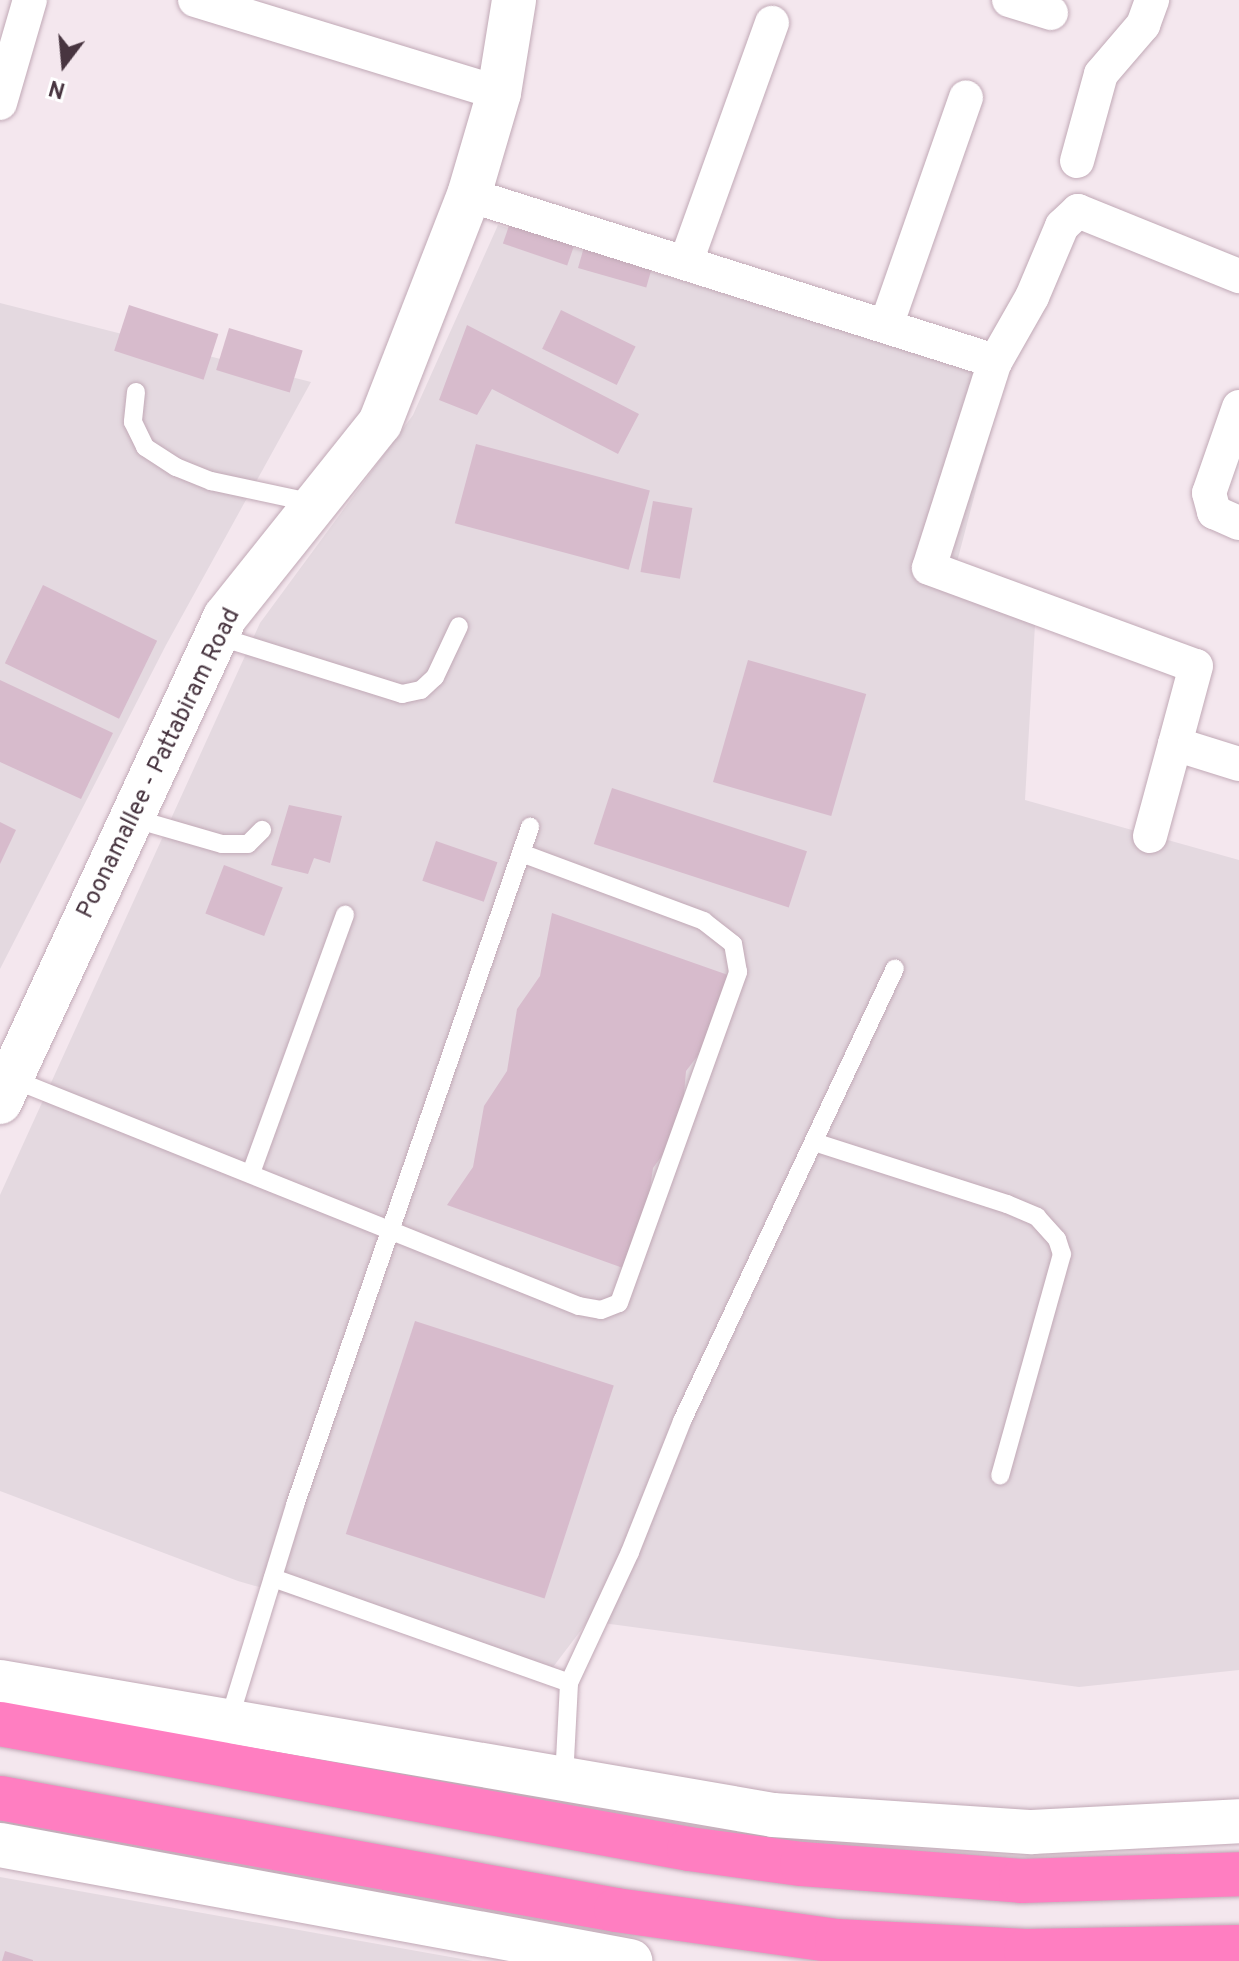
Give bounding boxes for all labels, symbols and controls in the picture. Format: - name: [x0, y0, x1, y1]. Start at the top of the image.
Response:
- north arrow: [24, 24, 104, 104]
- text: N: [46, 72, 69, 103]
- street label: Poonamallee - Pattabiram Road: [72, 604, 248, 924]

